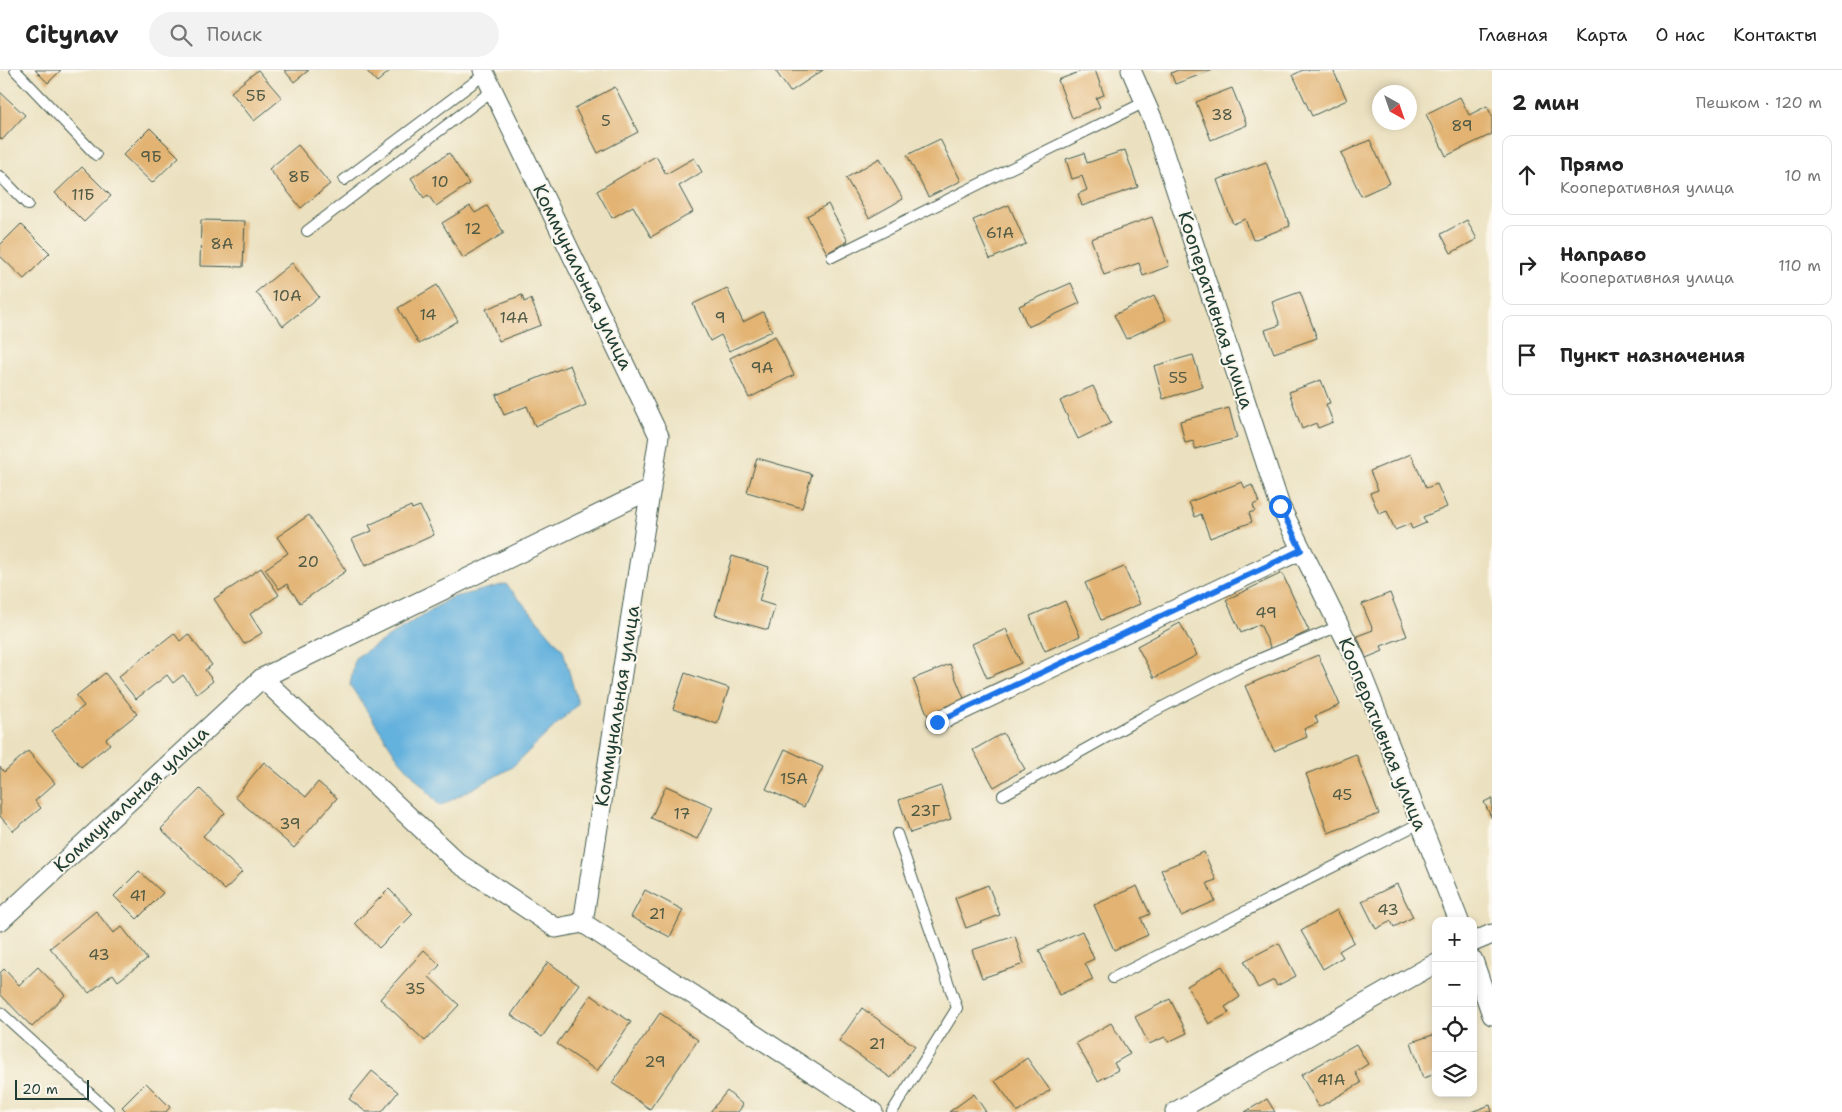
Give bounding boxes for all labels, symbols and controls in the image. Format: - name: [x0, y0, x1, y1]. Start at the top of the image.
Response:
- search box: [149, 12, 499, 57]
- text: Citynav: [25, 19, 119, 51]
- icon: search: [167, 21, 195, 49]
- text: Поиск: [207, 22, 262, 47]
- text: Главная: [1478, 23, 1548, 47]
- text: Карта: [1576, 23, 1628, 47]
- text: О нас: [1656, 23, 1705, 47]
- text: Контакты: [1733, 23, 1817, 47]
- house number: 5Б: [246, 85, 266, 106]
- north arrow: [1372, 85, 1417, 130]
- text: 2 мин: [1512, 89, 1579, 117]
- text: Пешком · 120 m: [1696, 92, 1822, 113]
- house number: 38: [1211, 104, 1233, 125]
- house number: 5: [601, 110, 611, 131]
- house number: 89: [1451, 115, 1473, 136]
- house number: 9Б: [140, 146, 162, 167]
- text: Прямо: [1560, 152, 1624, 177]
- icon: ahead: [1513, 161, 1541, 189]
- text: 10 m: [1784, 165, 1821, 186]
- house number: 8Б: [288, 166, 310, 187]
- house number: 10: [431, 171, 449, 192]
- text: Кооперативная улица: [1560, 177, 1734, 198]
- street label: Коммунальная улица: [527, 180, 639, 374]
- house number: 11Б: [71, 184, 95, 205]
- street label: Кооперативная улица: [1172, 208, 1260, 412]
- house number: 12: [464, 218, 482, 239]
- house number: 61А: [986, 222, 1014, 243]
- house number: 8А: [211, 233, 233, 254]
- text: Направо: [1560, 242, 1646, 267]
- icon: right: [1513, 251, 1541, 279]
- text: 110 m: [1778, 255, 1821, 276]
- text: Кооперативная улица: [1560, 267, 1734, 288]
- house number: 10А: [272, 285, 302, 306]
- house number: 14: [419, 304, 437, 325]
- house number: 14А: [500, 307, 528, 328]
- house number: 9: [714, 307, 726, 328]
- icon: arrive: [1513, 341, 1541, 369]
- text: Пункт назначения: [1560, 343, 1745, 368]
- house number: 9А: [751, 357, 773, 378]
- house number: 55: [1168, 367, 1188, 388]
- route start: [1269, 495, 1292, 518]
- house number: 20: [297, 551, 319, 572]
- house number: 49: [1255, 602, 1277, 623]
- street label: Коммунальная улица: [589, 603, 645, 809]
- street label: Кооперативная улица: [1333, 634, 1433, 835]
- route end: [926, 711, 949, 734]
- street label: Коммунальная улица: [48, 720, 214, 878]
- house number: 15А: [780, 768, 808, 789]
- house number: 45: [1332, 784, 1352, 805]
- house number: 23Г: [910, 800, 941, 821]
- house number: 17: [673, 803, 691, 824]
- house number: 39: [279, 813, 301, 834]
- house number: 41: [129, 885, 147, 906]
- house number: 43: [1377, 899, 1399, 920]
- house number: 21: [648, 903, 666, 924]
- map controls: [1432, 917, 1477, 1097]
- button: +: [1432, 917, 1477, 962]
- house number: 43: [88, 944, 110, 965]
- button: −: [1432, 962, 1477, 1007]
- house number: 35: [405, 978, 425, 999]
- button: locate: [1432, 1007, 1477, 1052]
- house number: 21: [868, 1033, 886, 1054]
- house number: 29: [644, 1051, 666, 1072]
- button: layers: [1432, 1052, 1477, 1097]
- house number: 41А: [1317, 1069, 1345, 1090]
- scale bar: [15, 1077, 89, 1100]
- text: 20 m: [22, 1080, 58, 1098]

